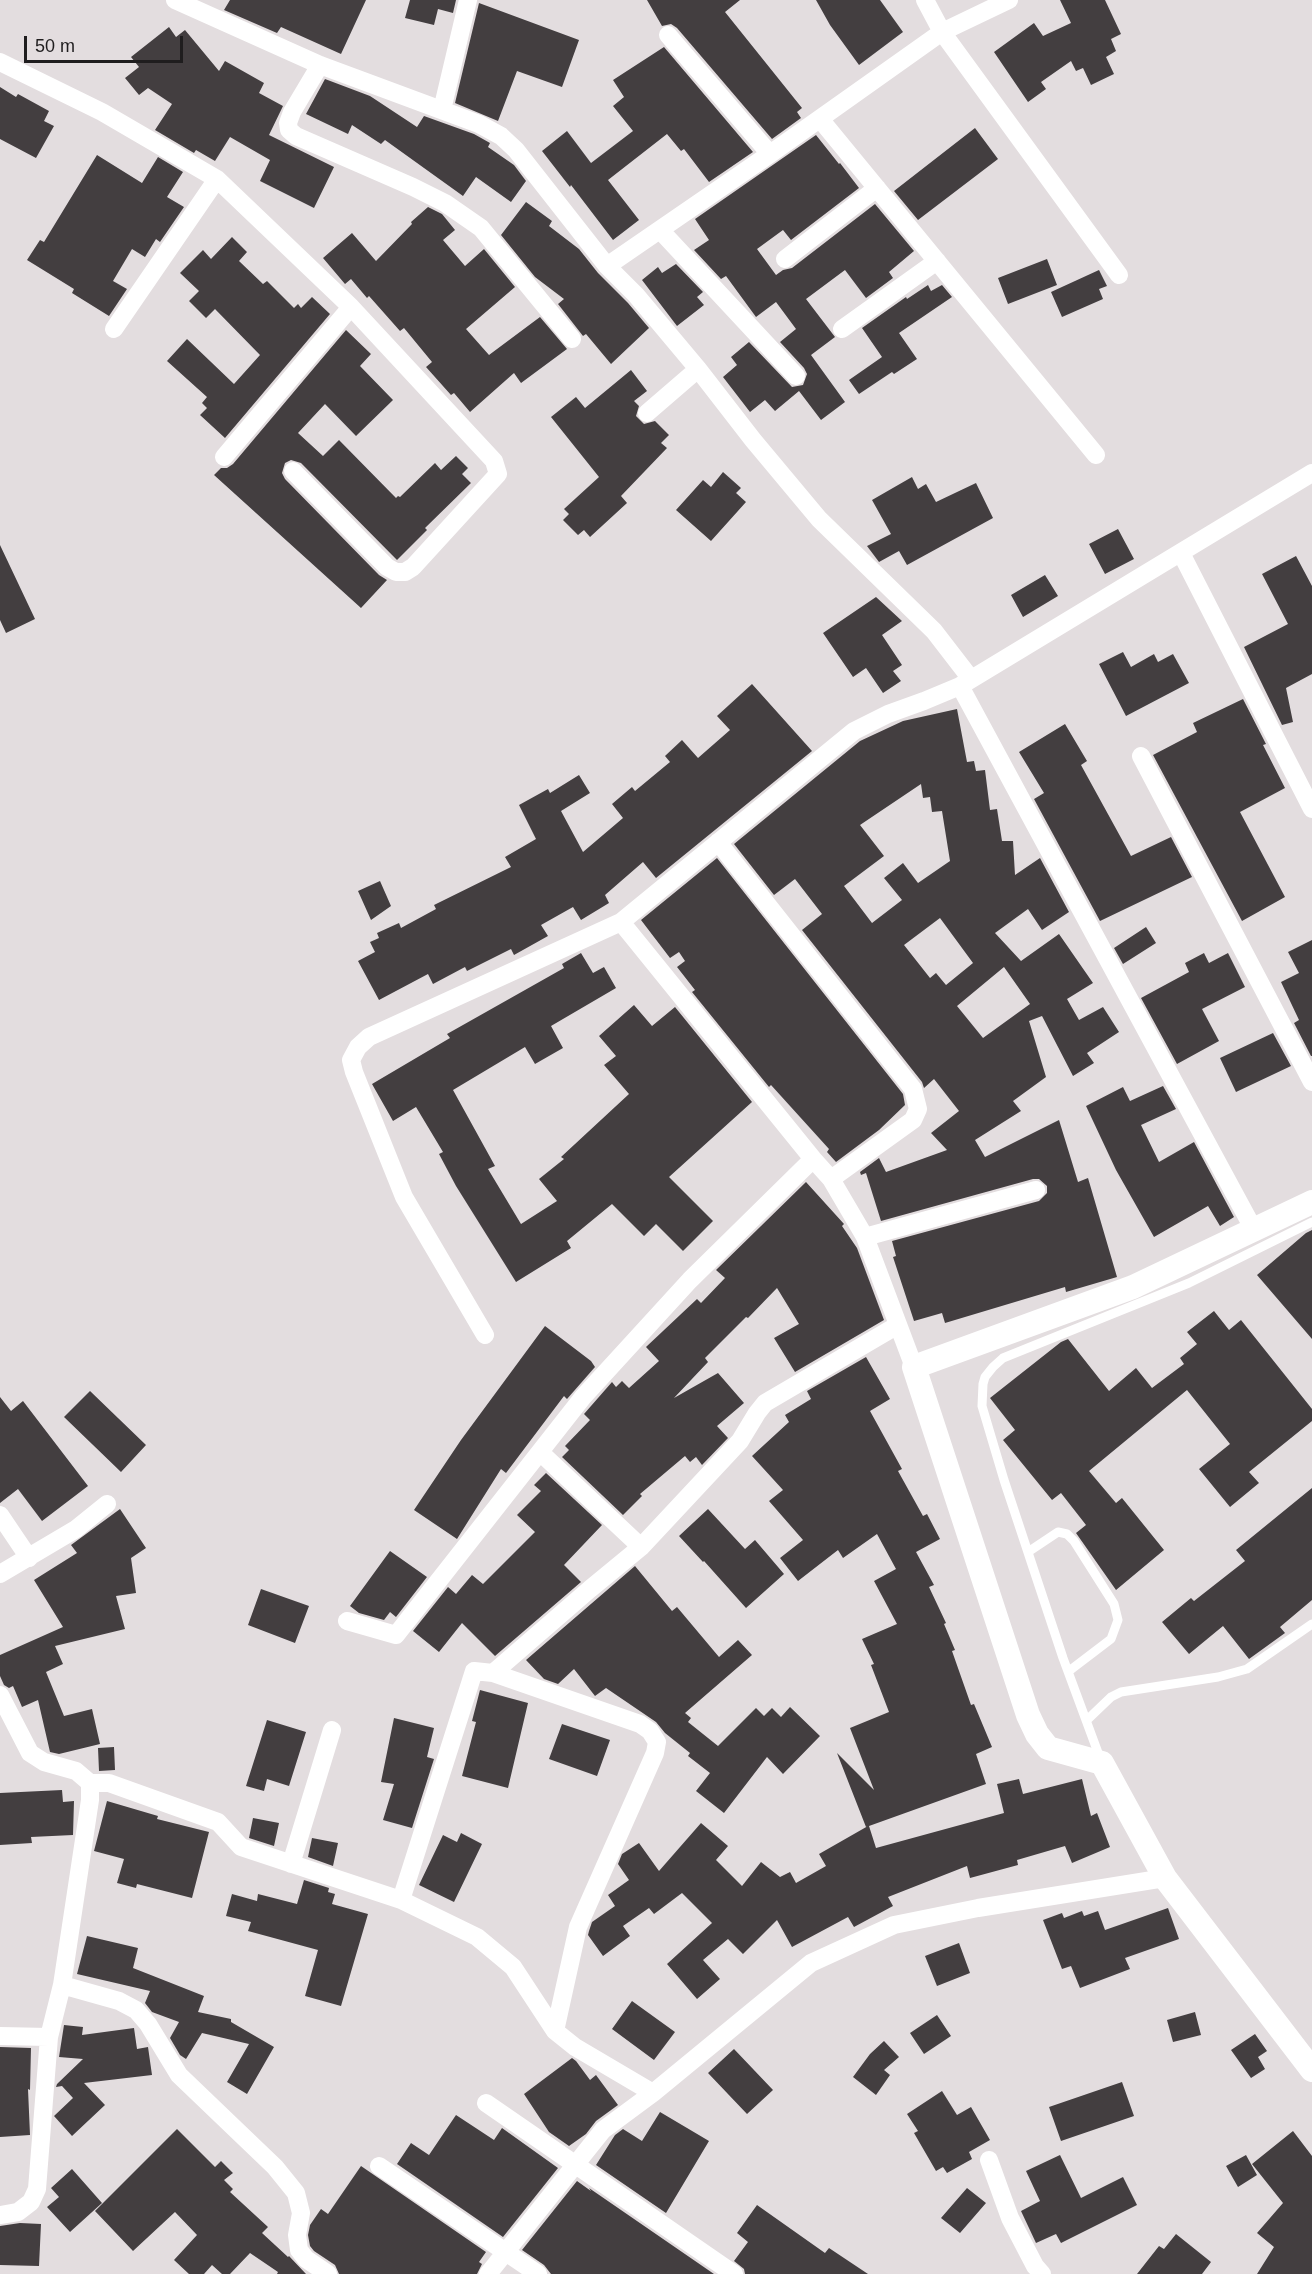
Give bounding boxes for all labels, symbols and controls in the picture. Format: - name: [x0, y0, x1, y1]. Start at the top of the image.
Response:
- scale bar: [27, 24, 186, 62]
- text: 50 m: [35, 36, 75, 56]

